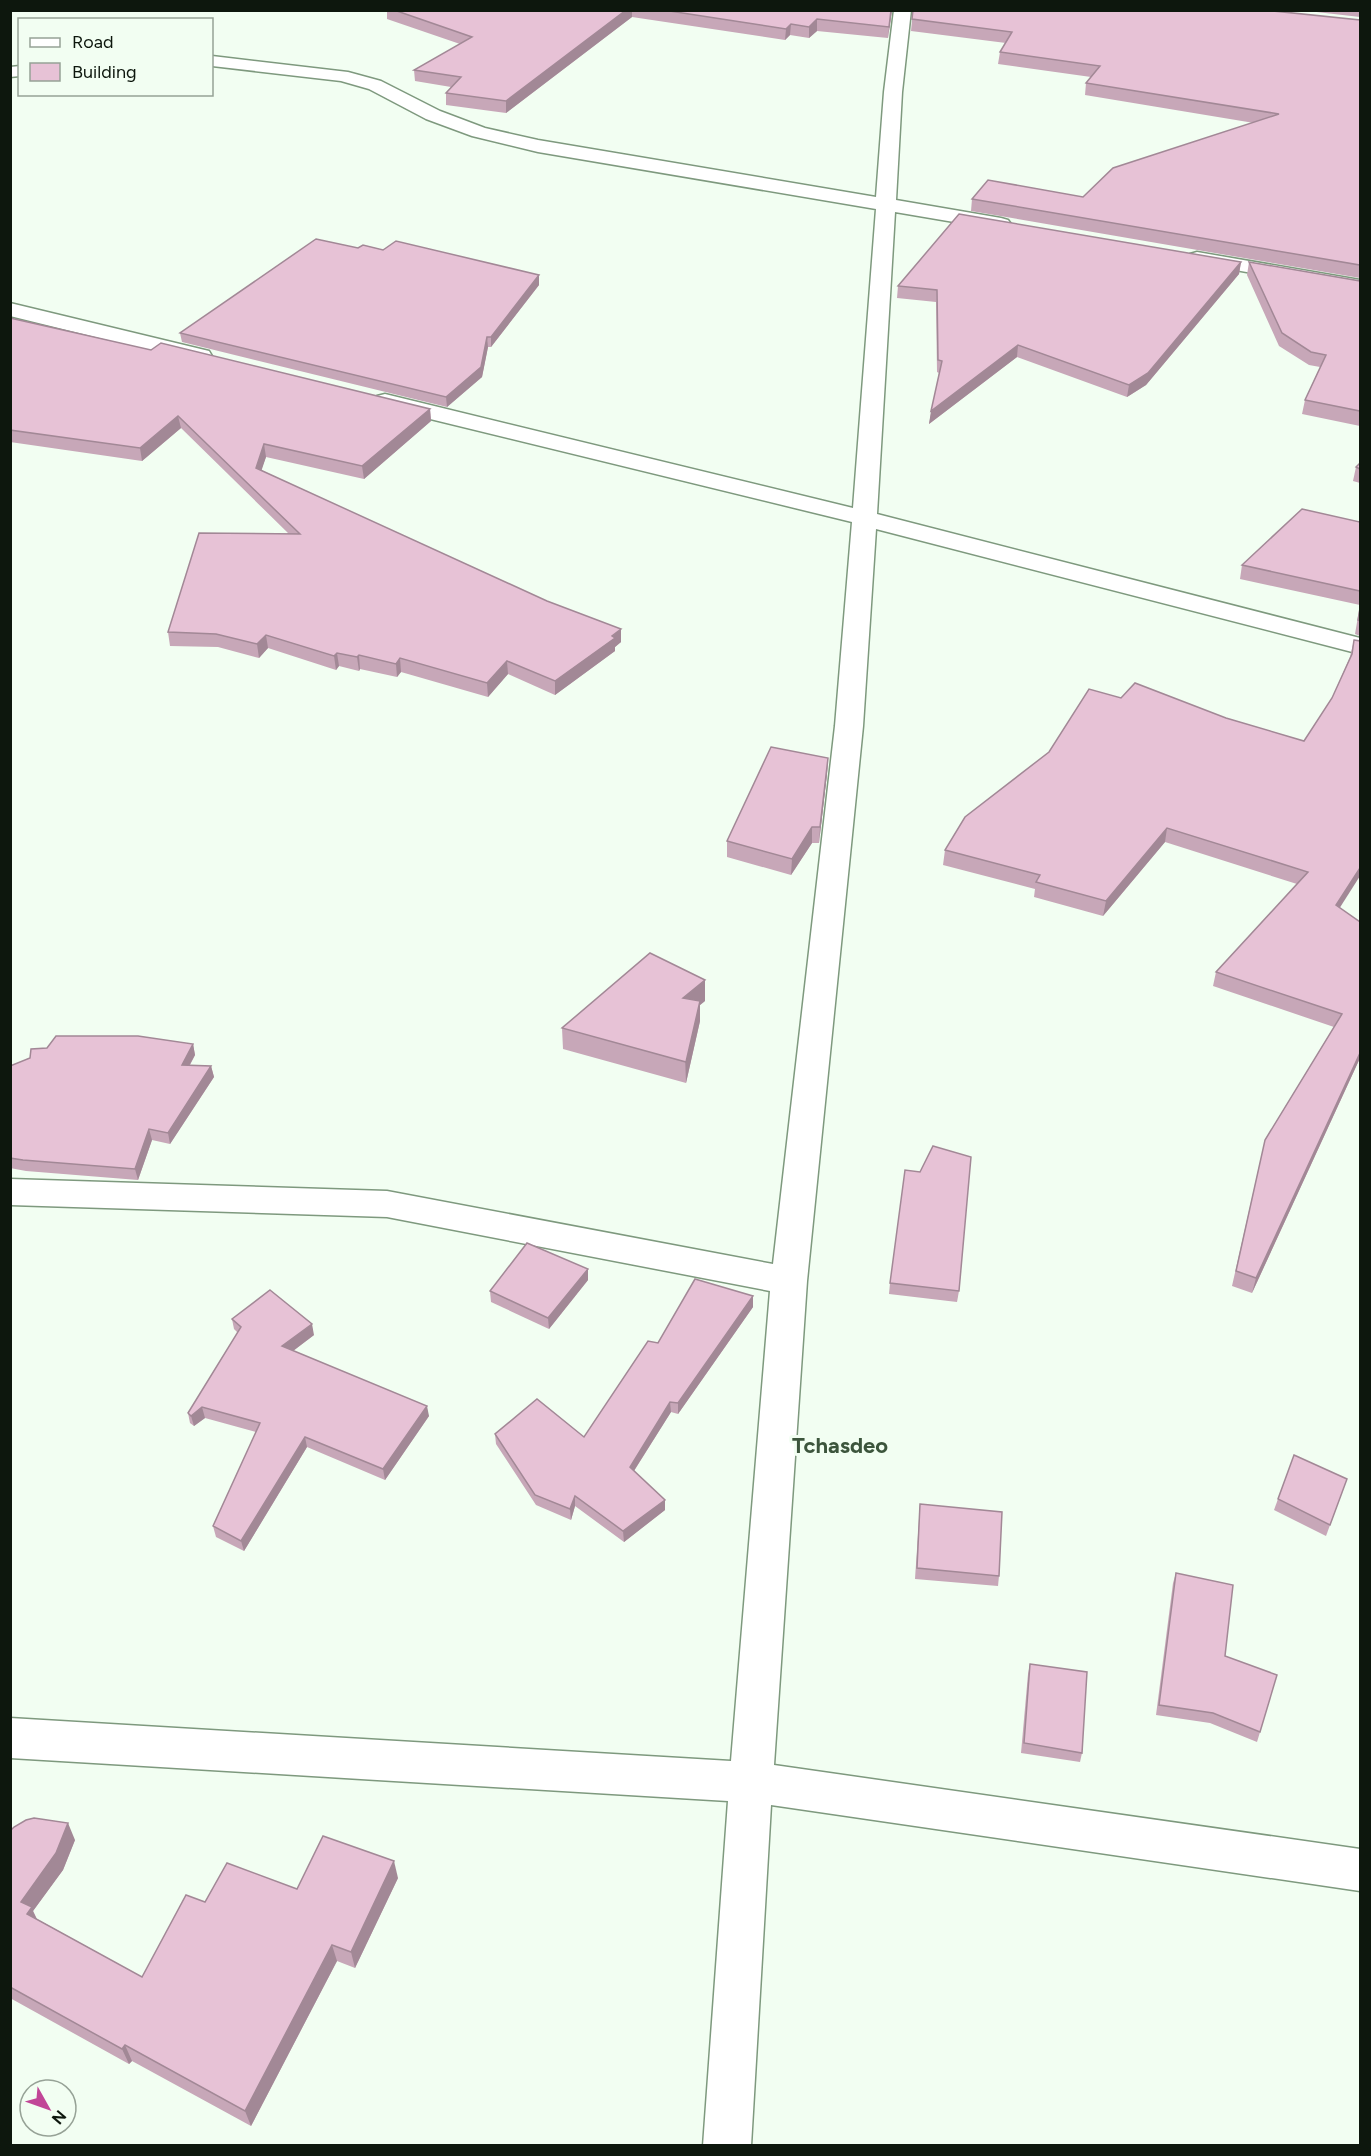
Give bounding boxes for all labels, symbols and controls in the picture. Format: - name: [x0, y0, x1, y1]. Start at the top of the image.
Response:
- legend: [18, 18, 213, 96]
- text: Road: [72, 31, 113, 53]
- text: Building: [72, 61, 137, 83]
- district label: Tchasdeo: [792, 1432, 888, 1459]
- north arrow: [18, 2078, 78, 2138]
- text: N: [48, 2106, 70, 2128]

